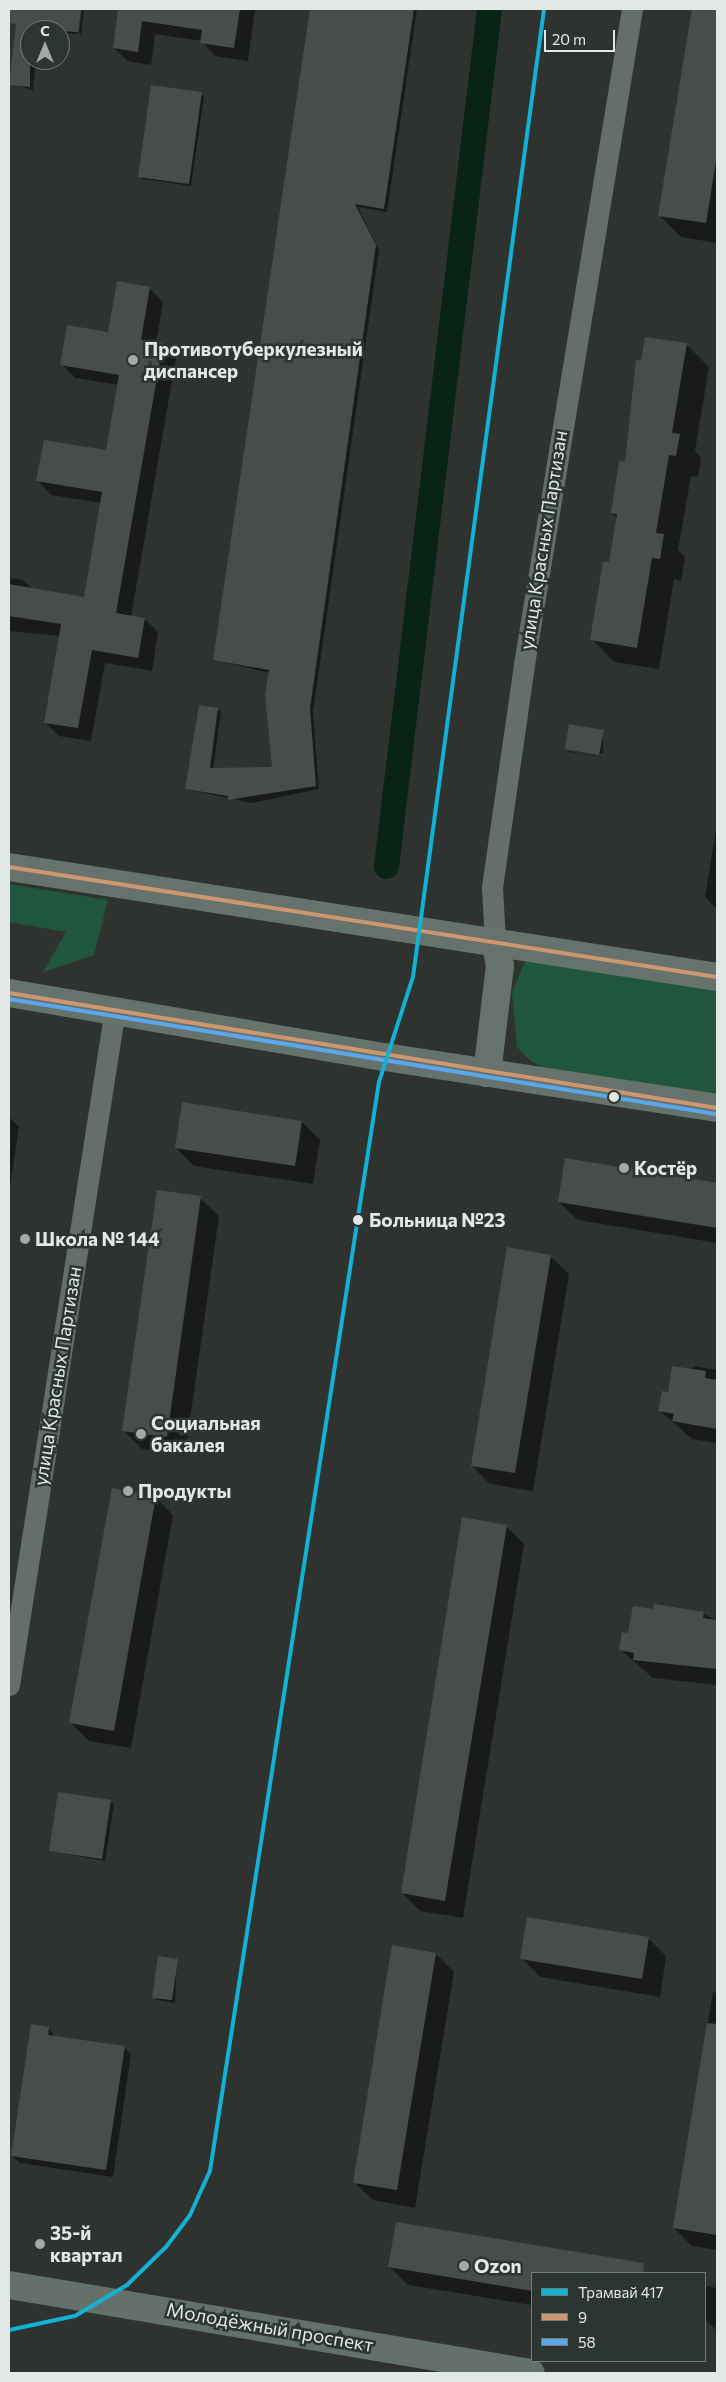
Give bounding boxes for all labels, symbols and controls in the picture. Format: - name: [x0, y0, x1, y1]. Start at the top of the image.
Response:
- north arrow: [20, 20, 70, 70]
- scale bar: [546, 20, 617, 52]
- text: С: [40, 22, 50, 39]
- text: 20 m: [552, 30, 586, 48]
- place label: Противотуберкулезный диспансер: [144, 338, 363, 382]
- marker: Противотуберкулезный диспансер: [126, 353, 140, 367]
- street label: улица Красных Партизан: [514, 429, 572, 651]
- unlabelled marker: [609, 1092, 619, 1102]
- place label: Костёр: [634, 1157, 697, 1179]
- marker: Костёр: [618, 1162, 630, 1174]
- place label: Больница №23: [369, 1209, 506, 1231]
- marker: Больница №23: [351, 1213, 365, 1227]
- place label: Школа № 144: [35, 1228, 160, 1250]
- marker: Школа № 144: [19, 1233, 31, 1245]
- street label: улица Красных Партизан: [28, 1265, 86, 1487]
- place label: Социальная бакалея: [151, 1412, 261, 1456]
- marker: Социальная бакалея: [135, 1428, 147, 1440]
- place label: Продукты: [138, 1480, 231, 1502]
- marker: Продукты: [122, 1485, 134, 1497]
- place label: 35-й квартал: [50, 2222, 123, 2266]
- marker: 35-й квартал: [34, 2238, 46, 2250]
- place label: Ozon: [474, 2255, 522, 2277]
- marker: Ozon: [458, 2260, 470, 2272]
- legend: [531, 2272, 706, 2362]
- text: Трамвай 417: [578, 2283, 664, 2301]
- street label: Молодёжный проспект: [165, 2298, 375, 2356]
- text: 9: [578, 2308, 587, 2326]
- text: 58: [578, 2333, 596, 2351]

